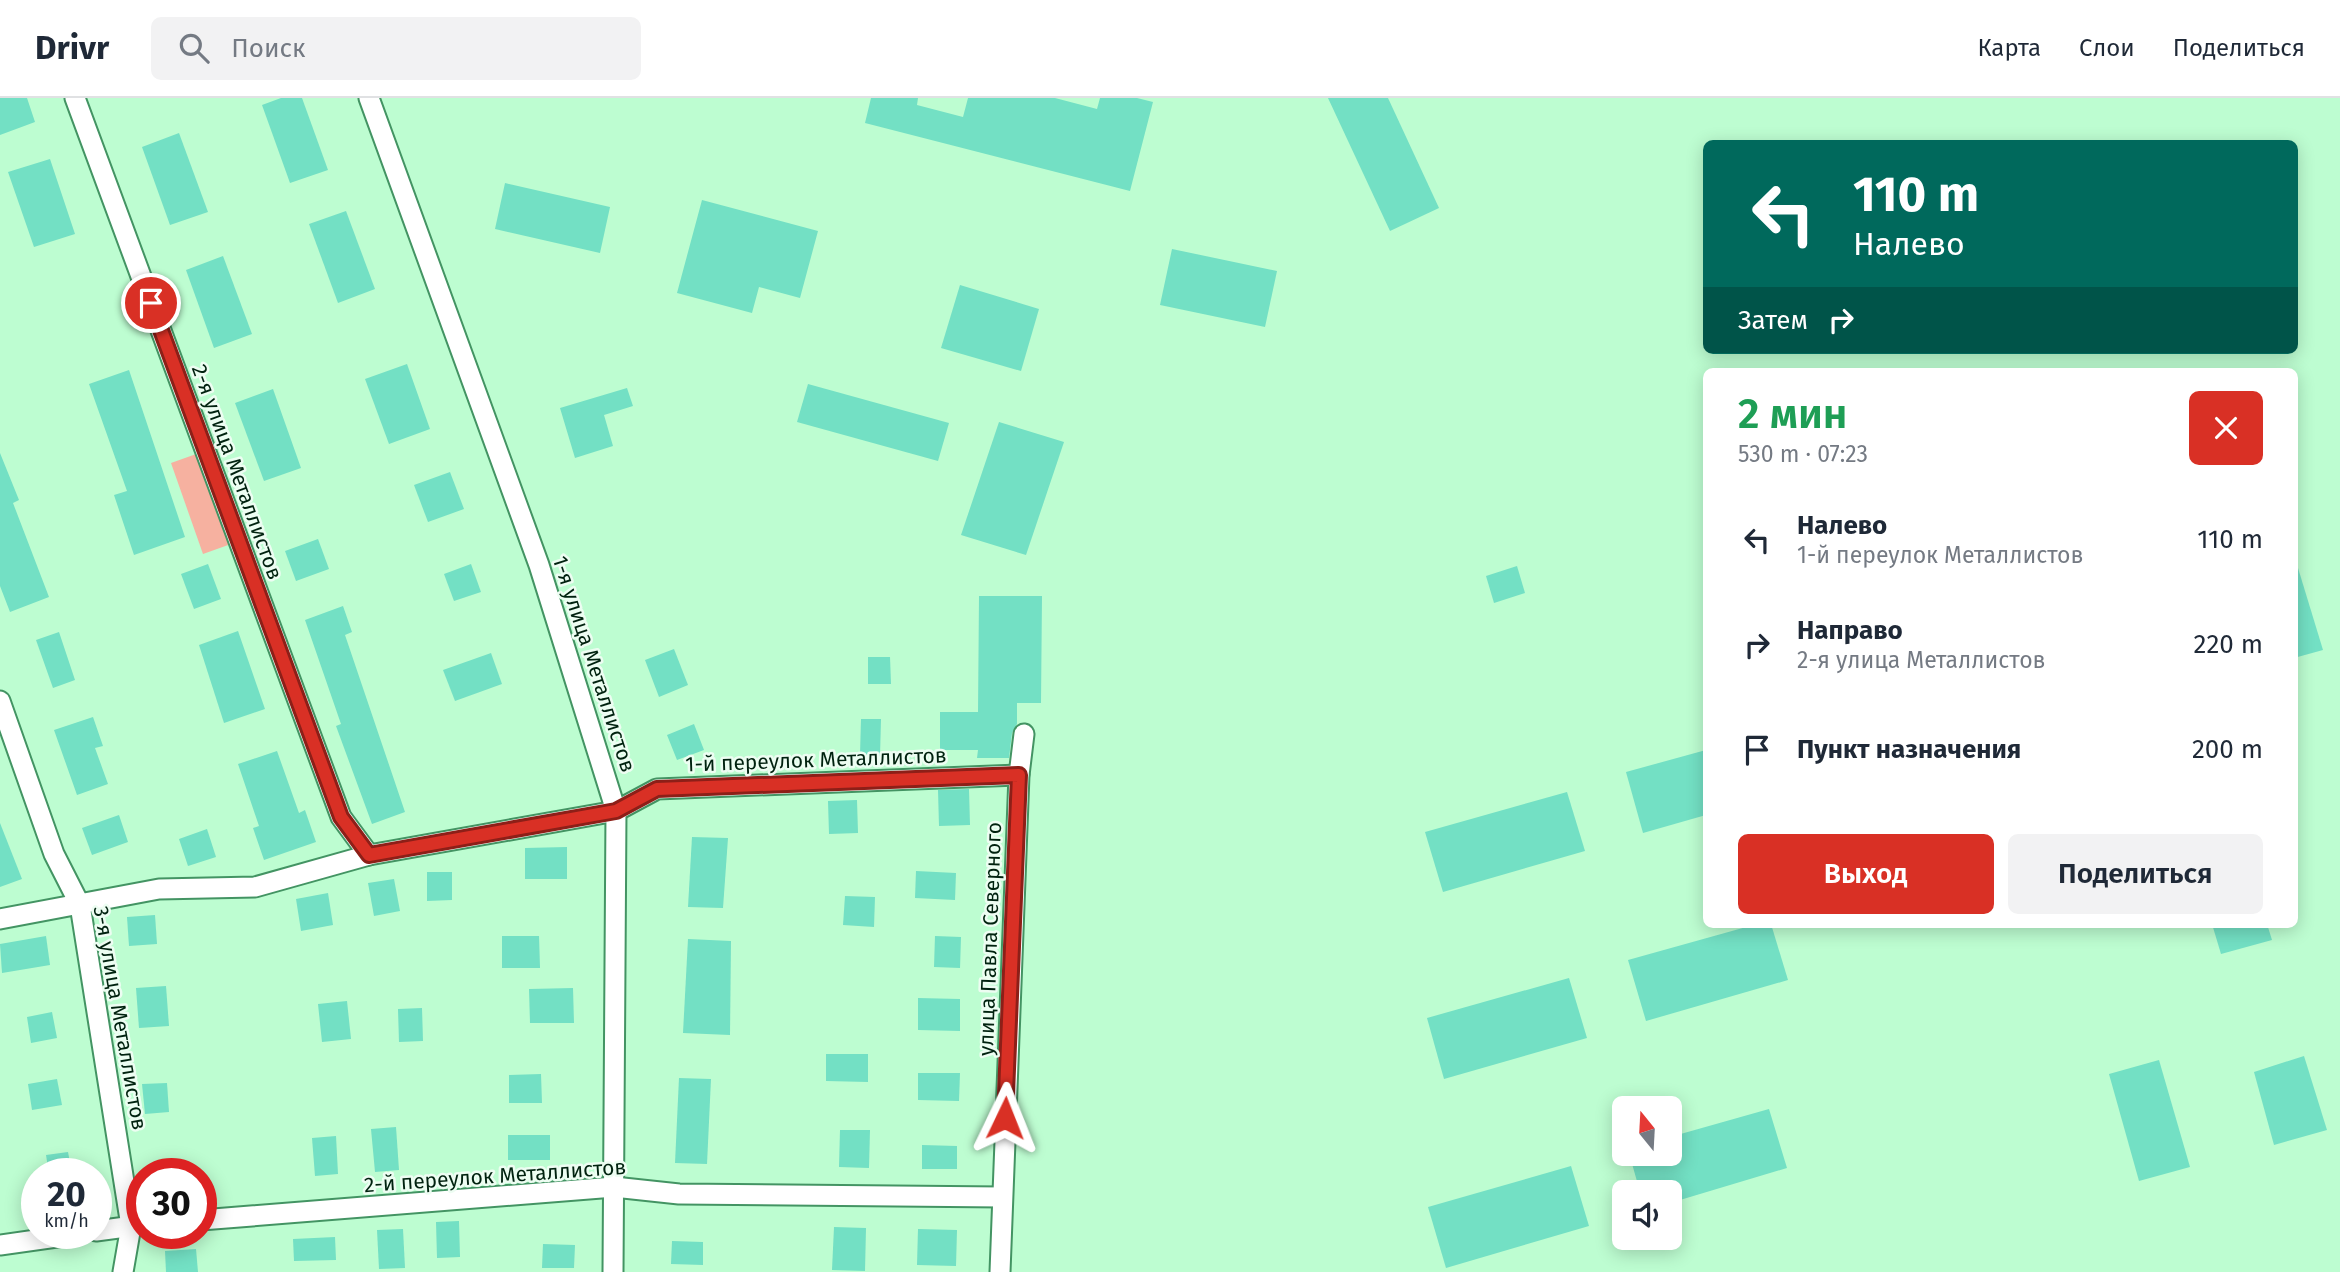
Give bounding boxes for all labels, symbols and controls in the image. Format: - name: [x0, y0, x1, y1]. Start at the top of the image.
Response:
- search box: [151, 17, 641, 80]
- text: Drivr: [35, 28, 109, 68]
- icon: search: [175, 29, 213, 67]
- text: Поиск: [231, 33, 305, 64]
- text: Карта: [1977, 34, 2041, 62]
- text: Слои: [2079, 34, 2135, 62]
- text: Поделиться: [2173, 34, 2305, 62]
- text: 110 m: [1853, 165, 1979, 224]
- icon: left: [1738, 168, 1829, 259]
- text: Налево: [1853, 225, 1965, 263]
- pin: [121, 273, 181, 333]
- icon: arrive: [132, 284, 170, 322]
- icon: right: [1822, 301, 1860, 339]
- text: Затем: [1738, 305, 1808, 336]
- street label: 2-я улица Металлистов: [186, 361, 288, 583]
- text: 2 мин: [1738, 389, 1848, 439]
- button: close: [2189, 391, 2263, 465]
- text: 530 m · 07:23: [1738, 440, 1868, 468]
- text: Налево: [1797, 510, 1887, 541]
- icon: left: [1738, 521, 1776, 559]
- text: 110 m: [2197, 524, 2263, 555]
- text: 1-й переулок Металлистов: [1797, 541, 2083, 569]
- street label: 1-я улица Металлистов: [547, 553, 641, 775]
- text: Направо: [1797, 615, 1903, 646]
- icon: right: [1738, 626, 1776, 664]
- text: 220 m: [2194, 629, 2263, 660]
- text: 2-я улица Металлистов: [1797, 646, 2046, 674]
- icon: arrive: [1738, 731, 1776, 769]
- text: Пункт назначения: [1797, 734, 2021, 765]
- text: 200 m: [2192, 734, 2263, 765]
- street label: 1-й переулок Металлистов: [685, 742, 947, 778]
- street label: улица Павла Северного: [973, 821, 1007, 1057]
- button: Выход: [1738, 834, 1994, 914]
- button: Поделиться: [2008, 834, 2263, 914]
- street label: 3-я улица Металлистов: [87, 904, 153, 1132]
- position arrow: [968, 1081, 1042, 1155]
- north arrow: [1612, 1096, 1682, 1166]
- map controls: [1612, 1096, 1682, 1250]
- street label: 2-й переулок Металлистов: [363, 1154, 627, 1198]
- speed limit sign: 30: [126, 1158, 217, 1249]
- text: 20: [47, 1173, 86, 1215]
- button: sound: [1612, 1180, 1682, 1250]
- text: km/h: [44, 1210, 89, 1232]

